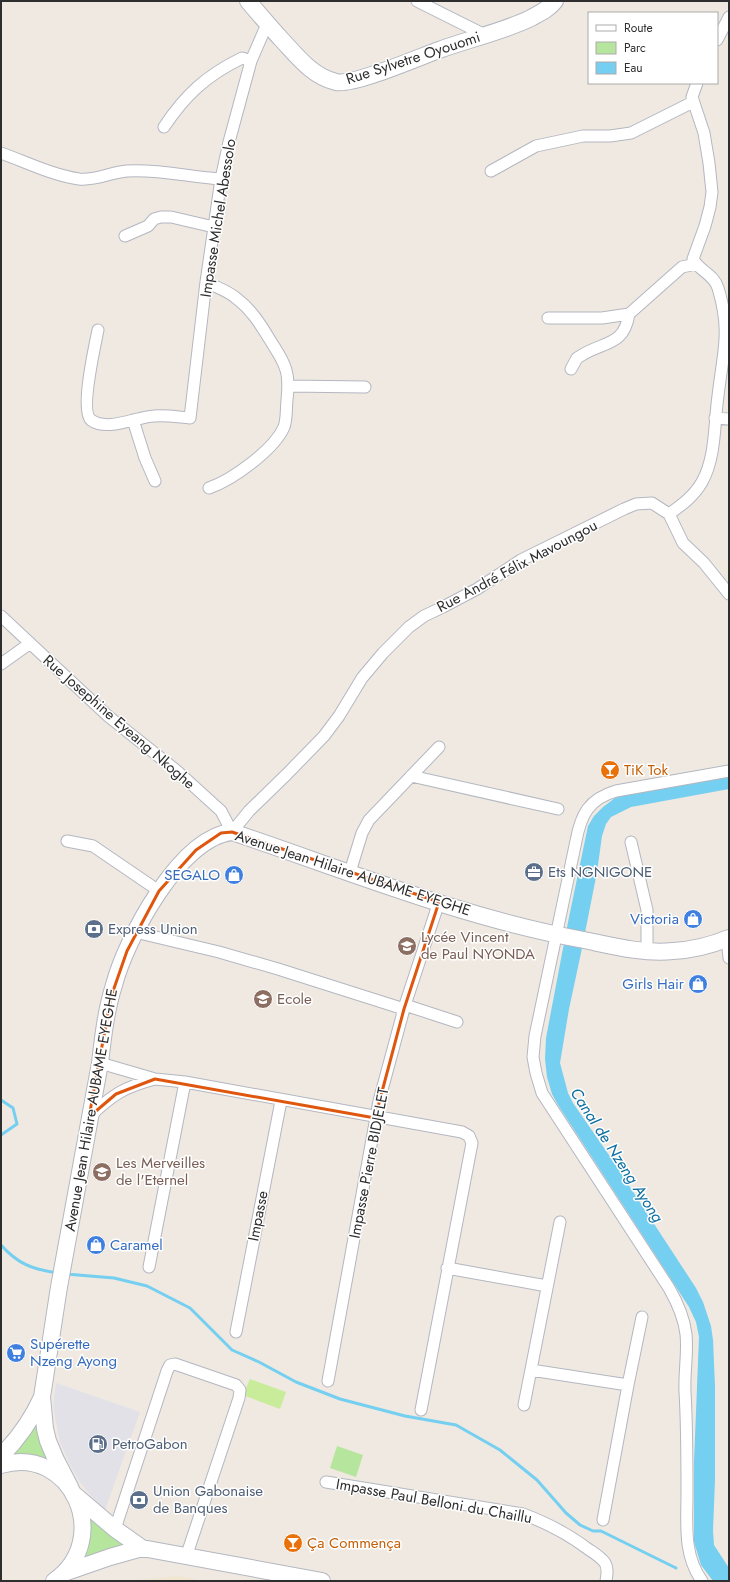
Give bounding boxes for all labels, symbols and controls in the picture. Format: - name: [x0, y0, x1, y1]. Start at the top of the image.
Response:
- legend: [588, 12, 718, 84]
- text: Route: [624, 19, 653, 37]
- street label: Rue Sylvetre Oyouomi: [343, 26, 483, 90]
- text: Parc: [624, 39, 646, 57]
- text: Eau: [624, 59, 643, 77]
- street label: Impasse Michel Abessolo: [195, 137, 241, 299]
- street label: Rue André Félix Mavoungou: [433, 514, 601, 618]
- street label: Rue Josephine Eyeang Nkoghe: [38, 650, 200, 795]
- bar icon: TiK Tok: [599, 759, 621, 781]
- place label: TiK Tok: [624, 759, 669, 781]
- street label: Avenue Jean Hilaire AUBAME EYEGHE: [233, 824, 473, 922]
- office icon: Ets NGNIGONE: [523, 861, 545, 883]
- place label: Ets NGNIGONE: [548, 861, 652, 883]
- place label: SEGALO: [164, 864, 220, 886]
- shop icon: SEGALO: [223, 864, 245, 886]
- place label: Victoria: [630, 908, 679, 930]
- shop icon: Victoria: [682, 908, 704, 930]
- bank icon: Express Union: [83, 918, 105, 940]
- place label: Express Union: [108, 918, 198, 940]
- place label: Lycée Vincent de Paul NYONDA: [421, 926, 535, 965]
- school or university icon: Lycée Vincent de Paul NYONDA: [396, 935, 418, 957]
- place label: Girls Hair: [622, 973, 685, 995]
- shop icon: Girls Hair: [687, 973, 709, 995]
- street label: Avenue Jean Hilaire AUBAME EYEGHE: [59, 987, 123, 1233]
- school or university icon: Ecole: [252, 988, 274, 1010]
- place label: Ecole: [277, 988, 312, 1010]
- water label: Canal de Nzeng Ayong: [565, 1083, 669, 1227]
- street label: Impasse Pierre BIDJELET: [344, 1085, 394, 1241]
- place label: Les Merveilles de l'Eternel: [116, 1152, 205, 1191]
- school or university icon: Les Merveilles de l'Eternel: [91, 1161, 113, 1183]
- street label: Impasse: [242, 1189, 274, 1243]
- shop icon: Caramel: [85, 1234, 107, 1256]
- place label: Caramel: [110, 1234, 163, 1256]
- place label: Supérette Nzeng Ayong: [30, 1333, 117, 1372]
- supermarket icon: Supérette Nzeng Ayong: [5, 1342, 27, 1364]
- fuel station icon: PetroGabon: [87, 1433, 109, 1455]
- place label: PetroGabon: [112, 1433, 188, 1455]
- street label: Impasse Paul Belloni du Chaillu: [334, 1473, 534, 1529]
- place label: Union Gabonaise de Banques: [153, 1480, 263, 1519]
- bank icon: Union Gabonaise de Banques: [128, 1489, 150, 1511]
- bar icon: Ça Commença: [282, 1532, 304, 1554]
- place label: Ça Commença: [307, 1532, 401, 1554]

